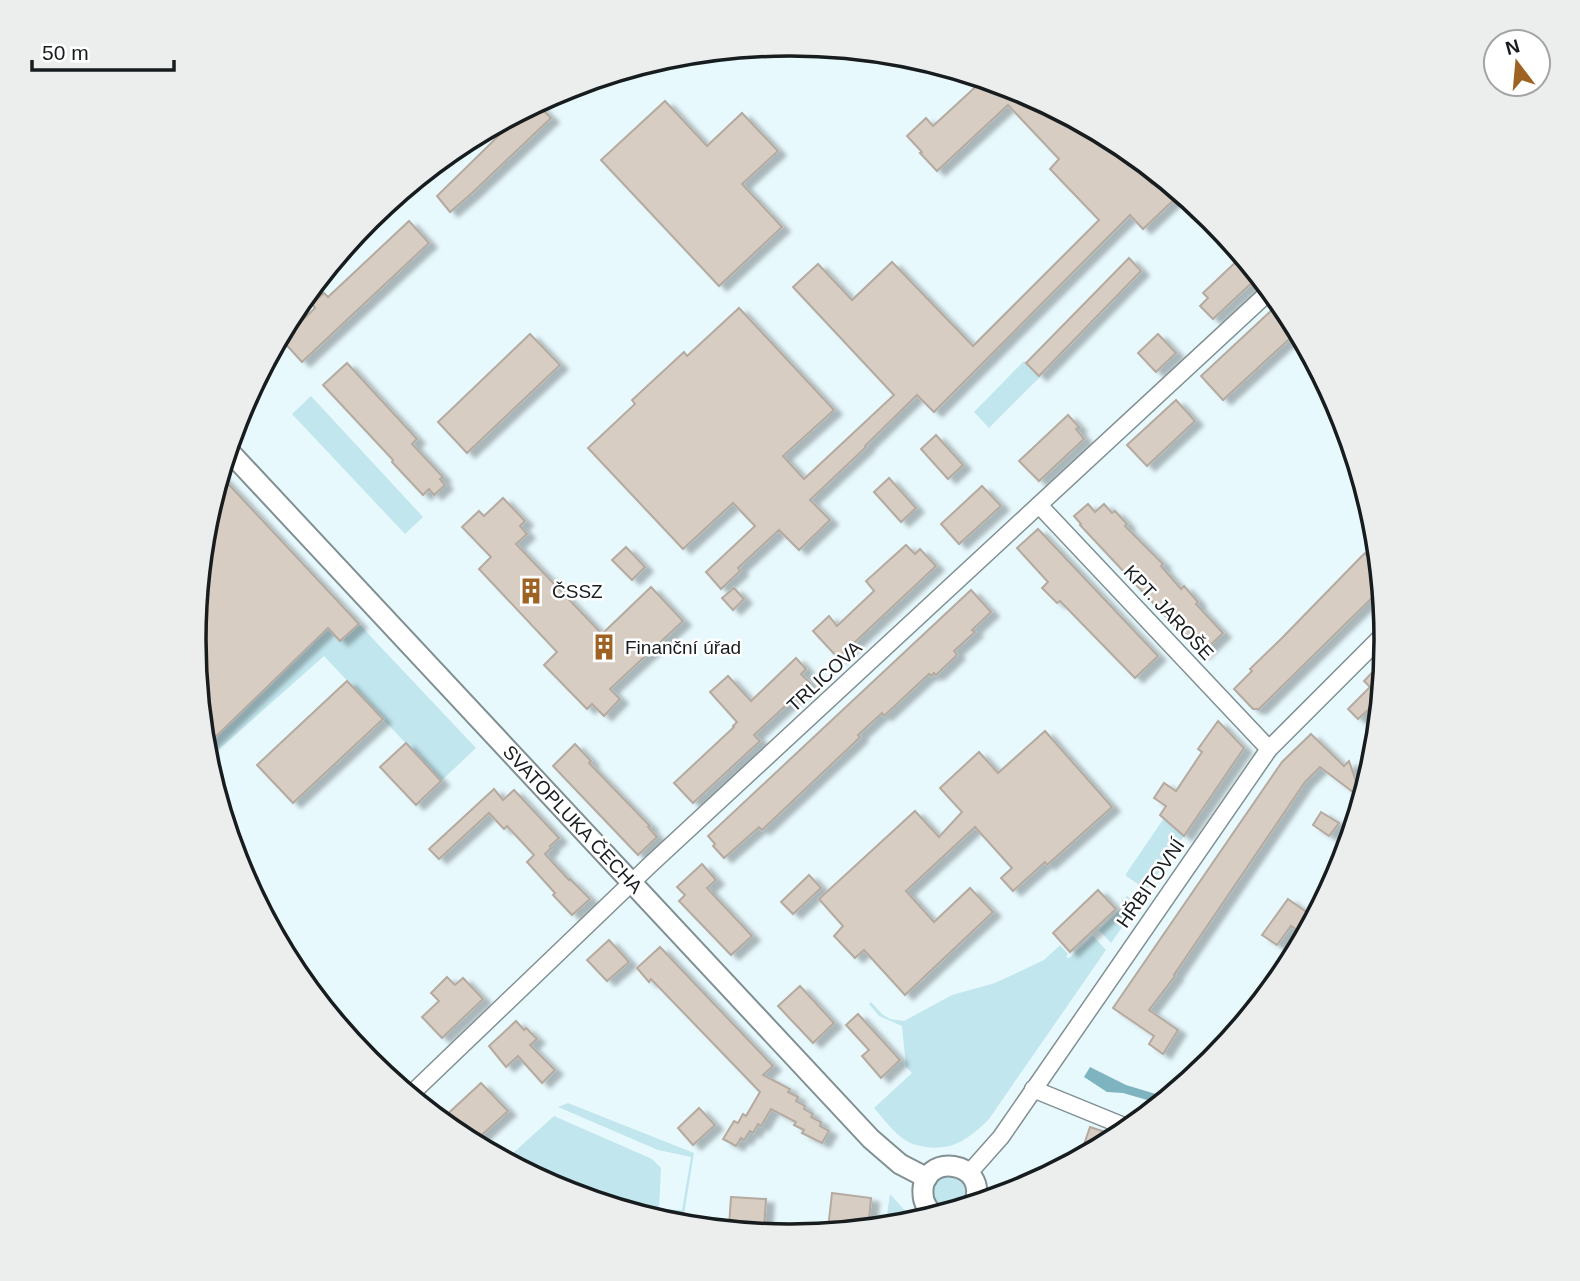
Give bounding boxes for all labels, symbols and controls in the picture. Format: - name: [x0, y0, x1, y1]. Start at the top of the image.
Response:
- scale bar: [32, 28, 173, 72]
- north arrow: [1482, 28, 1552, 98]
- text: N: [1503, 35, 1522, 59]
- text: 50 m: [42, 41, 89, 64]
- street label: KPT. JAROŠE: [1120, 561, 1218, 664]
- building icon: ČSSZ: [516, 576, 546, 606]
- place label: ČSSZ: [552, 581, 603, 602]
- building icon: Finanční úřad: [589, 632, 619, 662]
- place label: Finanční úřad: [625, 637, 741, 658]
- street label: TRLICOVA: [783, 637, 866, 716]
- street label: SVATOPLUKA ČECHA: [499, 741, 647, 898]
- street label: HŘBITOVNÍ: [1112, 834, 1189, 932]

